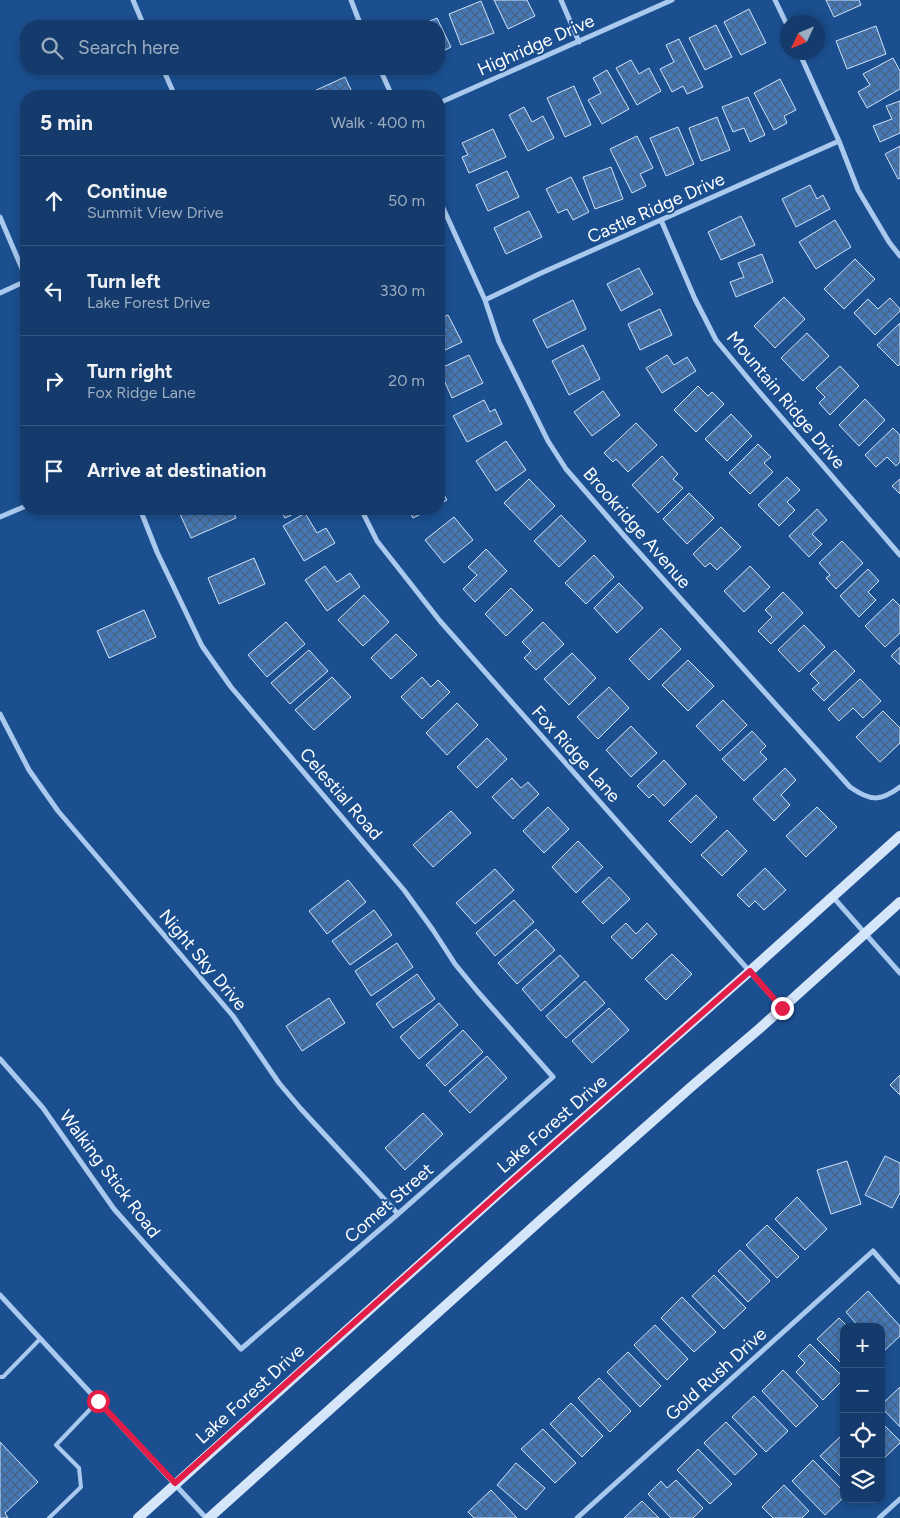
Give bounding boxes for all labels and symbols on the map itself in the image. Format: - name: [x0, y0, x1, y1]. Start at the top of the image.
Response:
- street label: Highridge Drive: [474, 9, 598, 81]
- north arrow: [780, 15, 825, 60]
- street label: Castle Ridge Drive: [584, 168, 728, 248]
- street label: Mountain Ridge Drive: [722, 327, 850, 473]
- street label: Brookridge Avenue: [578, 463, 696, 593]
- street label: Fox Ridge Lane: [527, 701, 625, 807]
- street label: Celestial Road: [295, 743, 387, 845]
- street label: Night Sky Drive: [154, 905, 252, 1015]
- route end: [771, 997, 794, 1020]
- street label: Lake Forest Drive: [492, 1070, 612, 1178]
- street label: Walking Stick Road: [55, 1106, 165, 1242]
- street label: Comet Street: [340, 1158, 438, 1247]
- street label: Gold Rush Drive: [661, 1323, 771, 1425]
- street label: Lake Forest Drive: [191, 1339, 309, 1449]
- route start: [87, 1390, 110, 1413]

